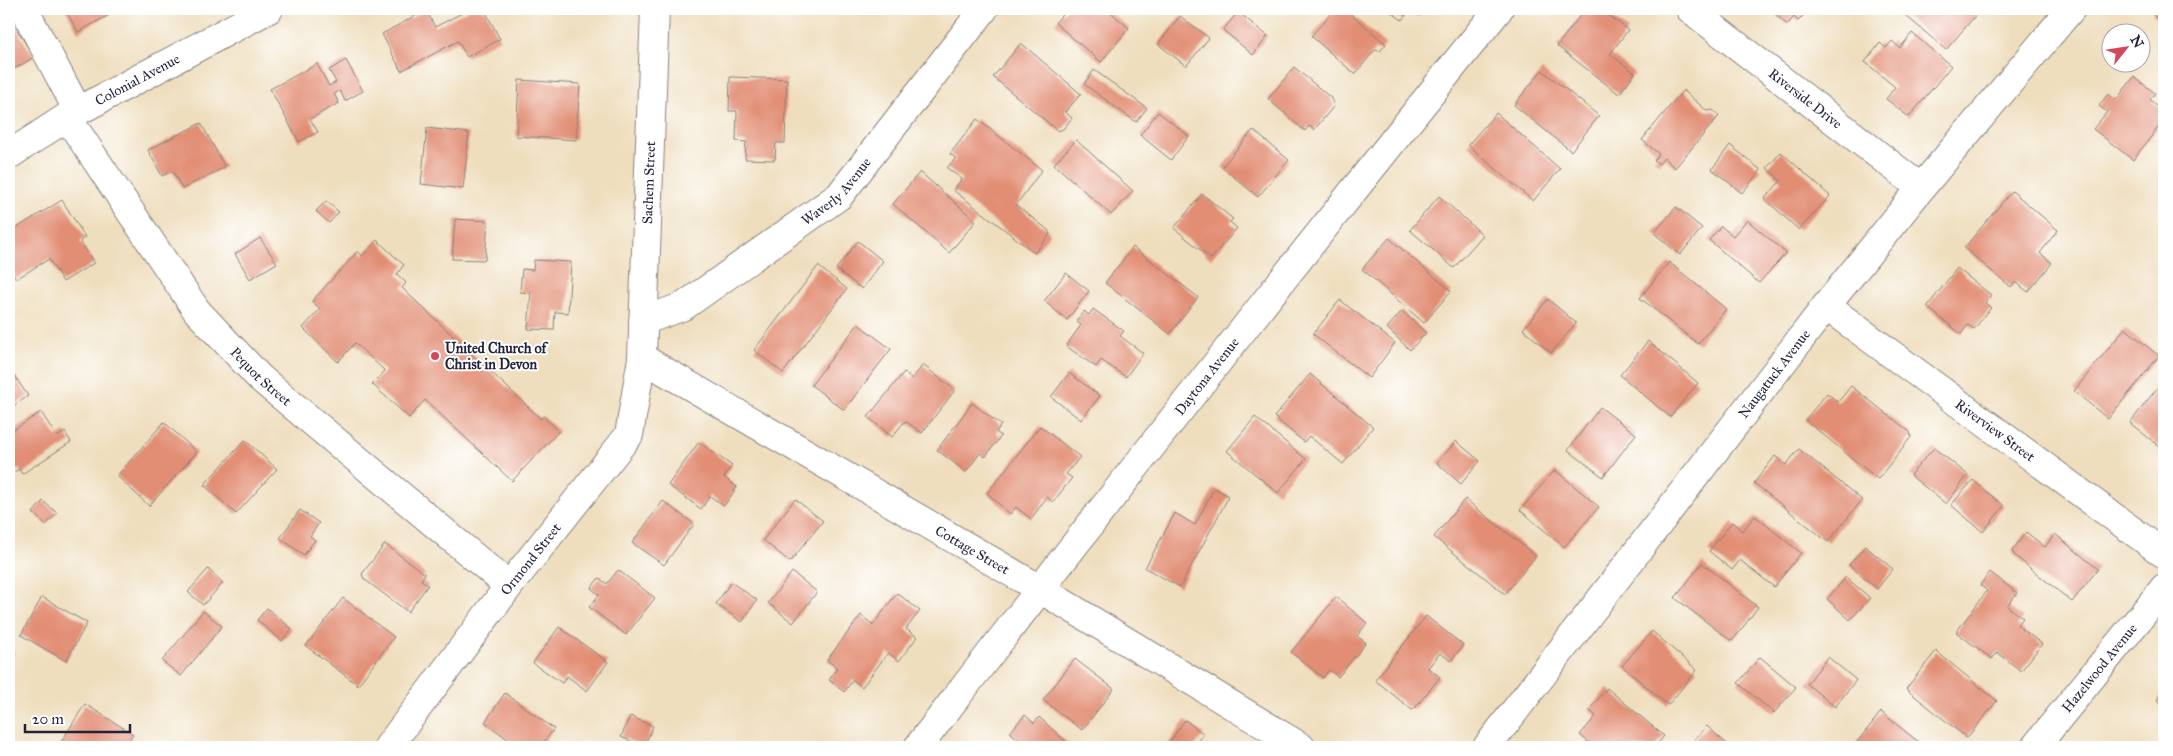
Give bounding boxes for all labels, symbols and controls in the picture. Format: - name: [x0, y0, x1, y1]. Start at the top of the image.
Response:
- north arrow: [2100, 22, 2150, 72]
- text: N: [2126, 32, 2147, 51]
- street label: Colonial Avenue: [92, 50, 183, 109]
- street label: Riverside Drive: [1765, 65, 1846, 132]
- street label: Sachem Street: [638, 141, 659, 224]
- street label: Waverly Avenue: [798, 154, 875, 229]
- street label: Naugatuck Avenue: [1735, 326, 1814, 421]
- street label: Daytona Avenue: [1171, 334, 1242, 418]
- place label: United Church of Christ in Devon: [445, 340, 549, 373]
- street label: Pequot Street: [227, 344, 295, 409]
- marker: United Church of Christ in Devon: [429, 350, 441, 362]
- street label: Riverview Street: [1952, 395, 2039, 465]
- street label: Ormond Street: [497, 519, 564, 598]
- street label: Cottage Street: [932, 522, 1012, 578]
- street label: Hazelwood Avenue: [2058, 620, 2140, 716]
- scale bar: [25, 701, 130, 733]
- text: 20 m: [32, 710, 64, 728]

